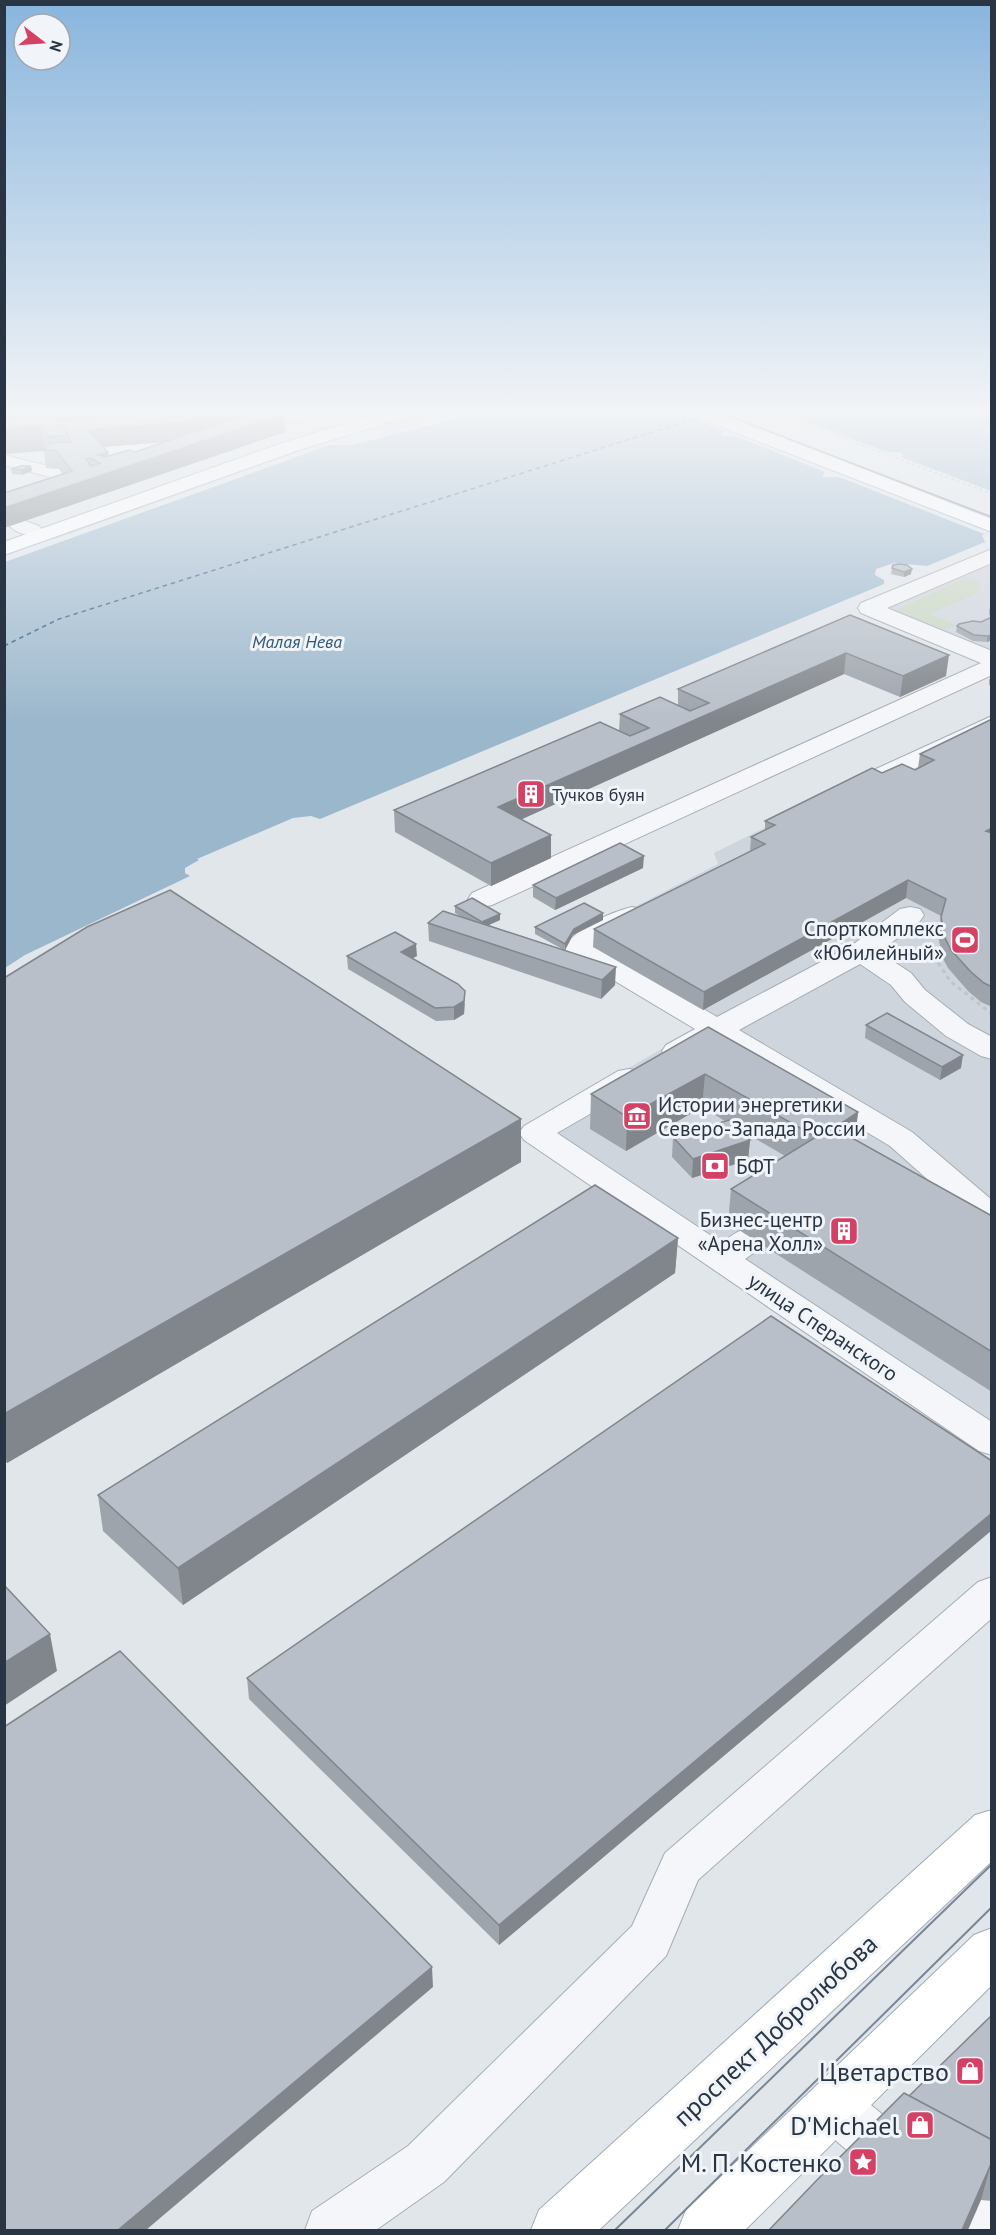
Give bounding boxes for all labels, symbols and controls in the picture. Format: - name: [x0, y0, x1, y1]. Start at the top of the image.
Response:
- north arrow: [12, 12, 72, 72]
- text: N: [45, 38, 67, 54]
- water label: Малая Нева: [252, 630, 342, 653]
- building icon: Тучков буян: [515, 778, 547, 810]
- place label: Тучков буян: [552, 783, 645, 806]
- place label: Спорткомплекс «Юбилейный»: [804, 915, 944, 966]
- sports icon: Спорткомплекс «Юбилейный»: [949, 924, 981, 956]
- place label: Истории энергетики Северо-Запада России: [658, 1091, 866, 1142]
- museum icon: Истории энергетики Северо-Запада России: [621, 1100, 653, 1132]
- bank icon: БФТ: [699, 1150, 731, 1182]
- place label: БФТ: [736, 1153, 775, 1180]
- place label: Бизнес-центр «Арена Холл»: [697, 1206, 823, 1257]
- building icon: Бизнес-центр «Арена Холл»: [828, 1215, 860, 1247]
- street label: улица Сперанского: [743, 1267, 903, 1387]
- street label: проспект Добролюбова: [666, 1927, 884, 2133]
- place label: Цветарство: [819, 2055, 949, 2088]
- shop icon: Цветарство: [954, 2055, 986, 2087]
- place label: D'Michael: [790, 2109, 899, 2142]
- shop icon: D'Michael: [904, 2109, 936, 2141]
- place label: М. П. Костенко: [681, 2146, 842, 2179]
- place icon: М. П. Костенко: [847, 2146, 879, 2178]

